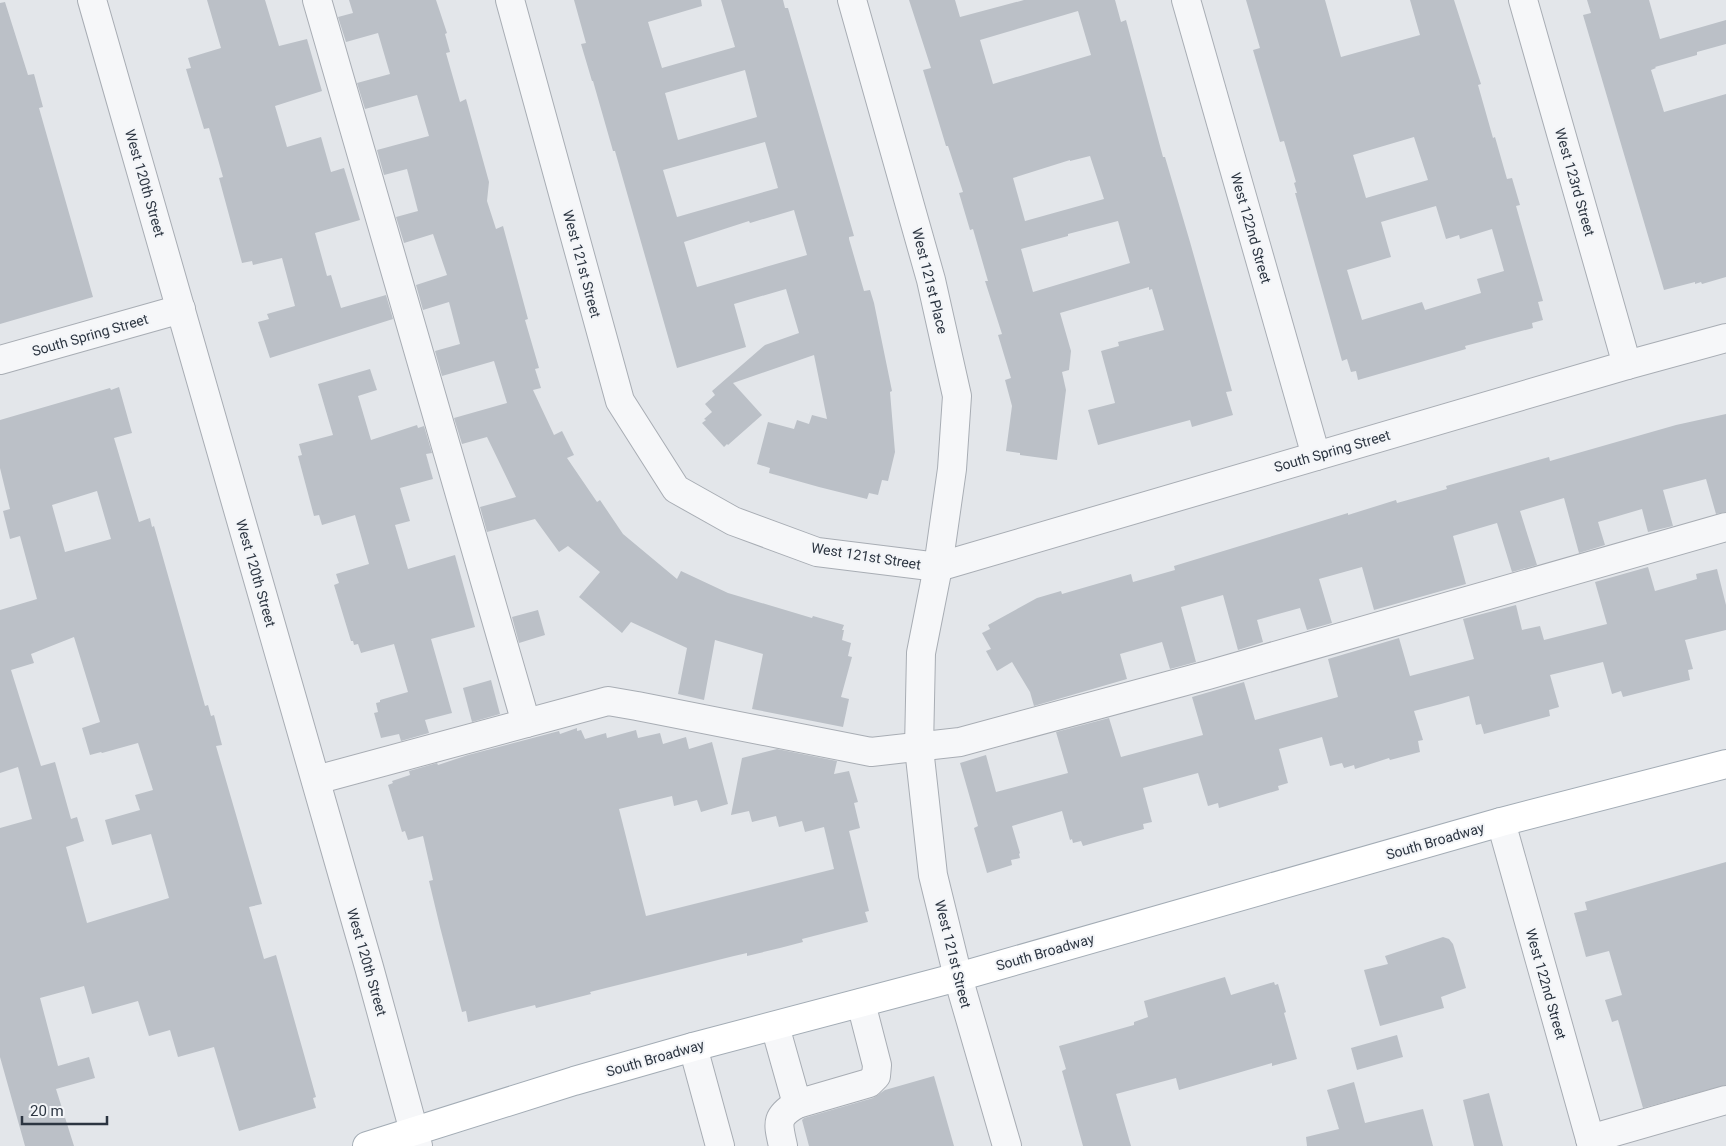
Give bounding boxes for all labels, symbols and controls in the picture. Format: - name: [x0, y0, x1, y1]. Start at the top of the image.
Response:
- street label: West 123rd Street: [1552, 126, 1598, 238]
- street label: West 120th Street: [122, 127, 168, 239]
- street label: West 122nd Street: [1228, 171, 1275, 286]
- street label: West 121st Street: [560, 208, 604, 320]
- street label: West 121st Place: [909, 226, 951, 336]
- street label: South Spring Street: [30, 311, 150, 359]
- street label: South Spring Street: [1272, 427, 1392, 475]
- street label: West 120th Street: [233, 517, 279, 629]
- street label: West 121st Street: [810, 539, 922, 573]
- street label: South Broadway: [1384, 819, 1486, 863]
- street label: West 121st Street: [932, 898, 974, 1010]
- street label: West 120th Street: [344, 906, 390, 1018]
- street label: West 122nd Street: [1523, 927, 1570, 1042]
- street label: South Broadway: [994, 930, 1096, 974]
- street label: South Broadway: [604, 1036, 706, 1080]
- scale bar: [22, 1094, 108, 1126]
- text: 20 m: [30, 1102, 64, 1120]

